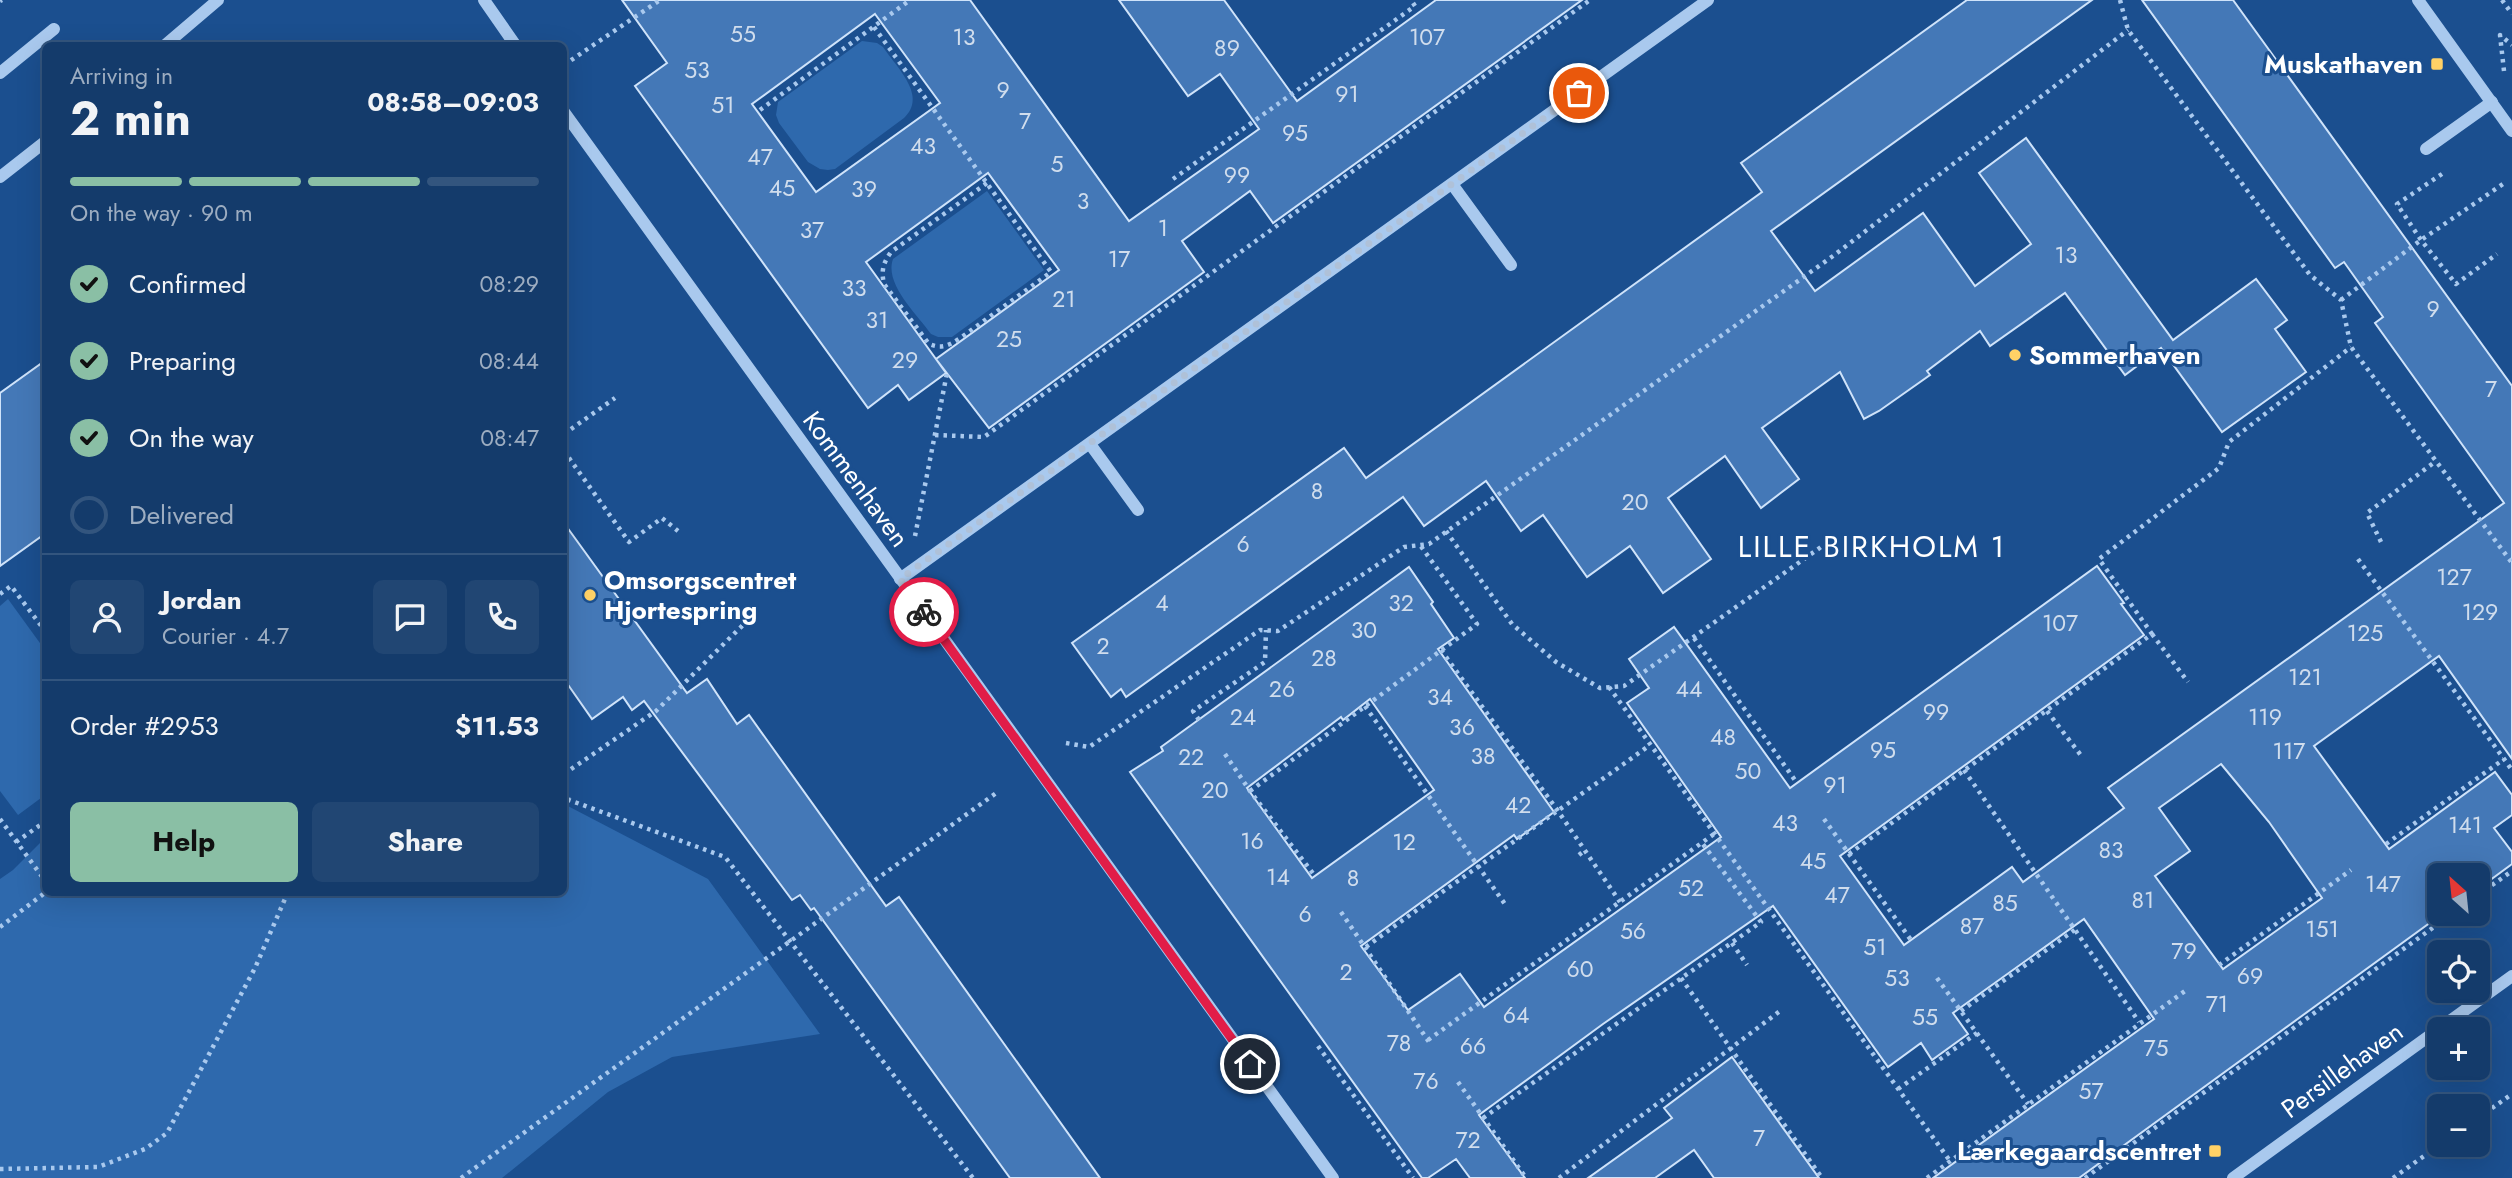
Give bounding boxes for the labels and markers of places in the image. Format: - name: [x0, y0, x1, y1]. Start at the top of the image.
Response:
- place label: Muskathaven: [2264, 45, 2423, 83]
- marker: Muskathaven: [2429, 56, 2445, 72]
- pin: [1549, 63, 1609, 123]
- place label: Sommerhaven: [2029, 336, 2201, 374]
- marker: Sommerhaven: [2007, 347, 2023, 363]
- place label: Omsorgscentret Hjortespring: [604, 561, 797, 629]
- marker: Omsorgscentret Hjortespring: [582, 587, 598, 603]
- pin: [1220, 1034, 1280, 1094]
- place label: Lærkegaardscentret: [1957, 1132, 2202, 1170]
- marker: Lærkegaardscentret: [2207, 1143, 2223, 1159]

